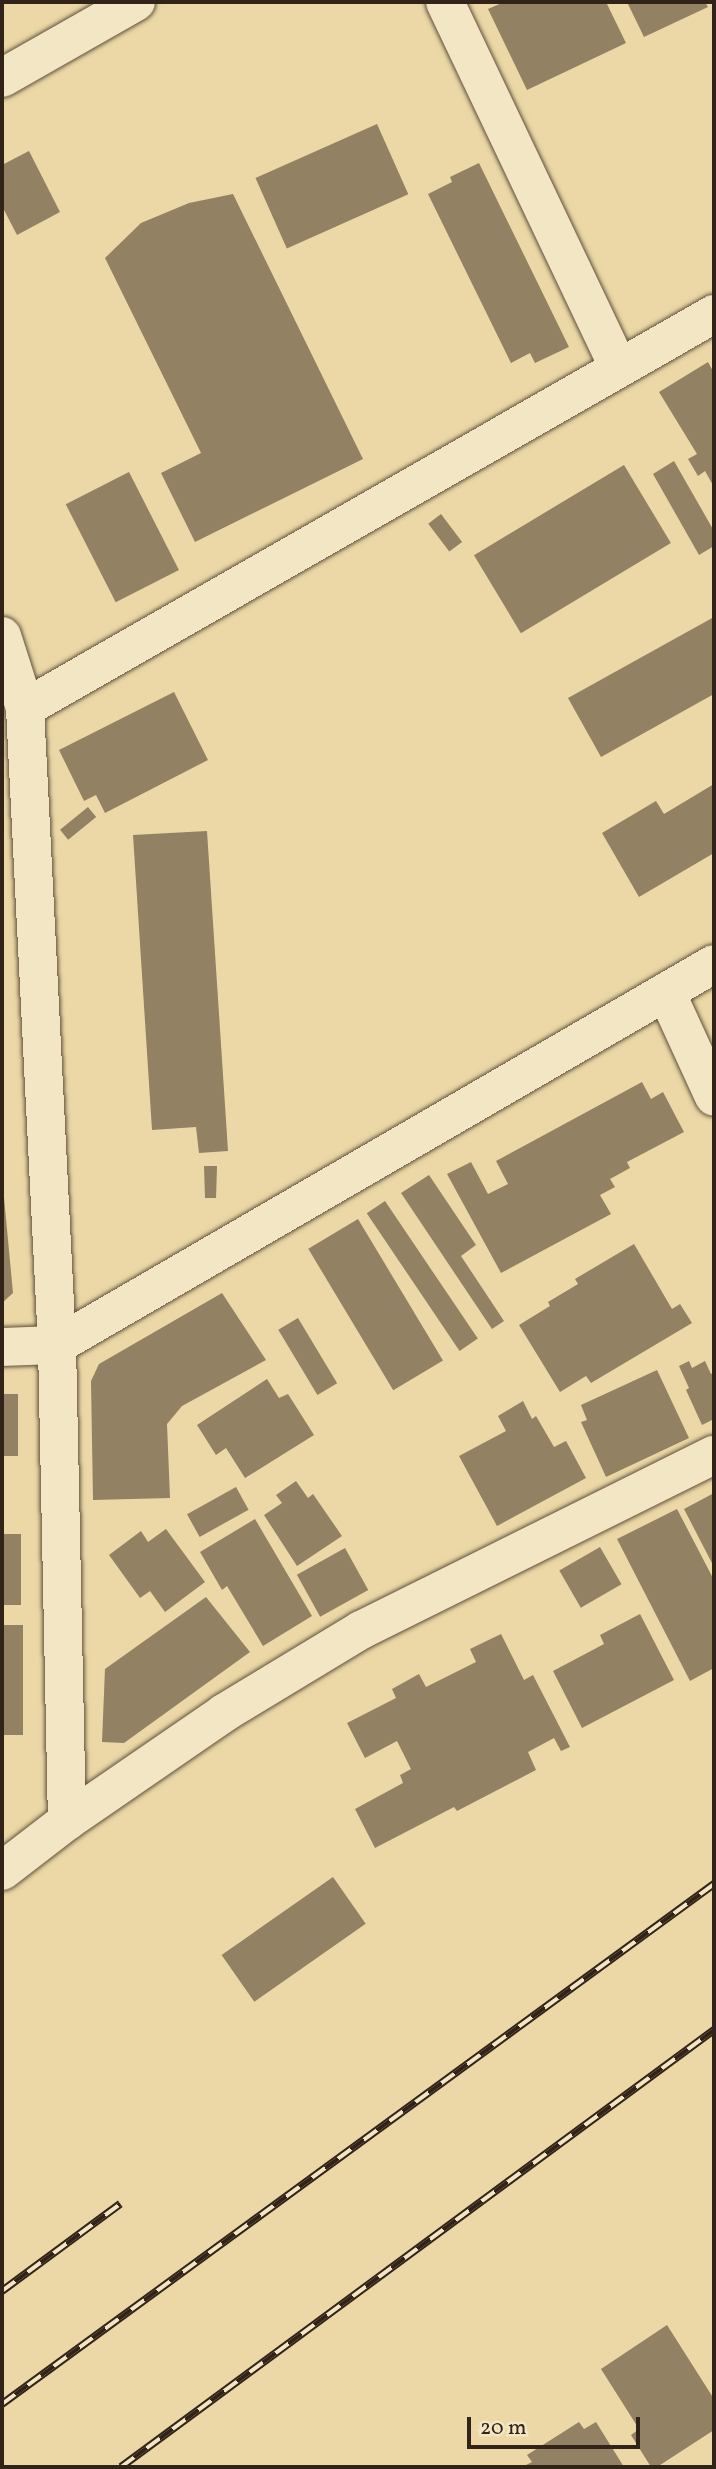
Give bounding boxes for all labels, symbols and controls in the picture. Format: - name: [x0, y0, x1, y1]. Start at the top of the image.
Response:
- scale bar: [471, 2402, 644, 2446]
- text: 20 m: [480, 2414, 526, 2443]

